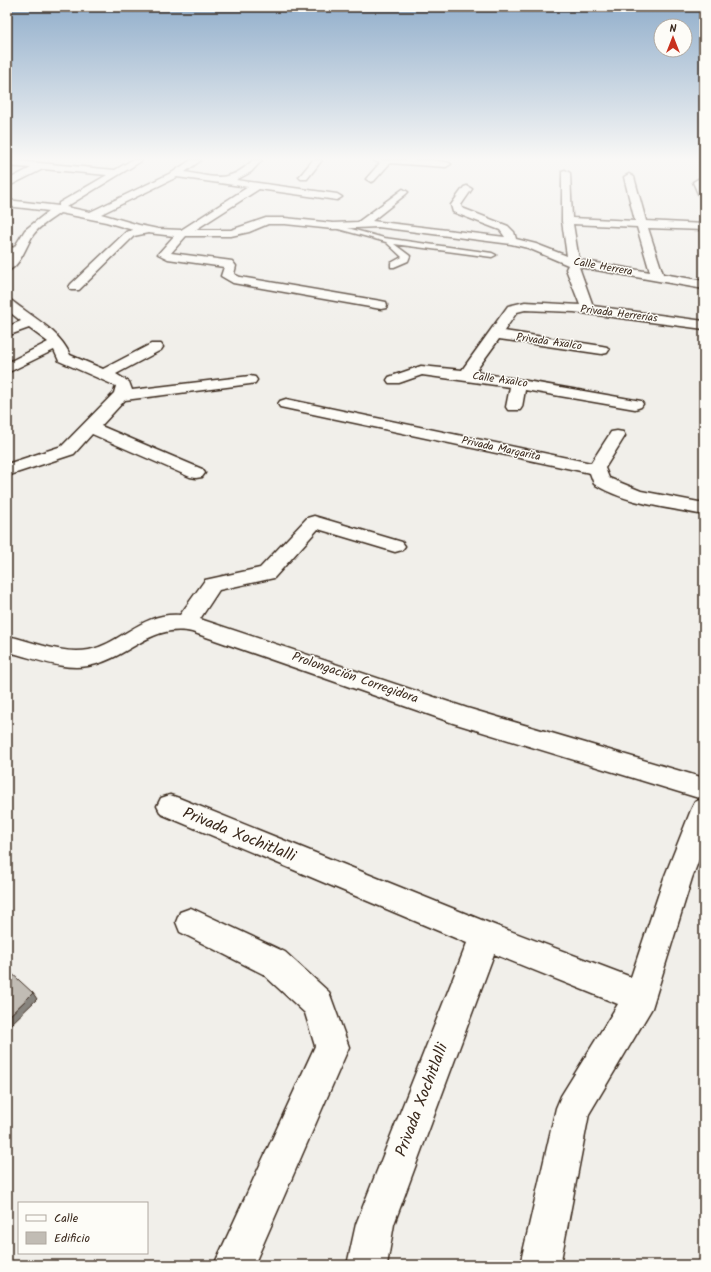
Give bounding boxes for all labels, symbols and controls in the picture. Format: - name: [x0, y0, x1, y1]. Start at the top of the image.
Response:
- north arrow: [653, 18, 693, 58]
- text: N: [670, 20, 677, 38]
- street label: Calle Herrera: [572, 253, 634, 281]
- street label: Privada Herrerías: [579, 300, 659, 328]
- street label: Privada Axalco: [515, 328, 583, 356]
- street label: Calle Axalco: [471, 367, 529, 393]
- street label: Privada Margarita: [460, 432, 542, 466]
- street label: Prolongación Corregidora: [289, 646, 421, 710]
- street label: Privada Xochitlalli: [179, 801, 300, 870]
- street label: Privada Xochitlalli: [389, 1038, 456, 1160]
- legend: [18, 1202, 148, 1254]
- text: Calle: [54, 1209, 79, 1228]
- text: Edificio: [54, 1229, 90, 1248]

